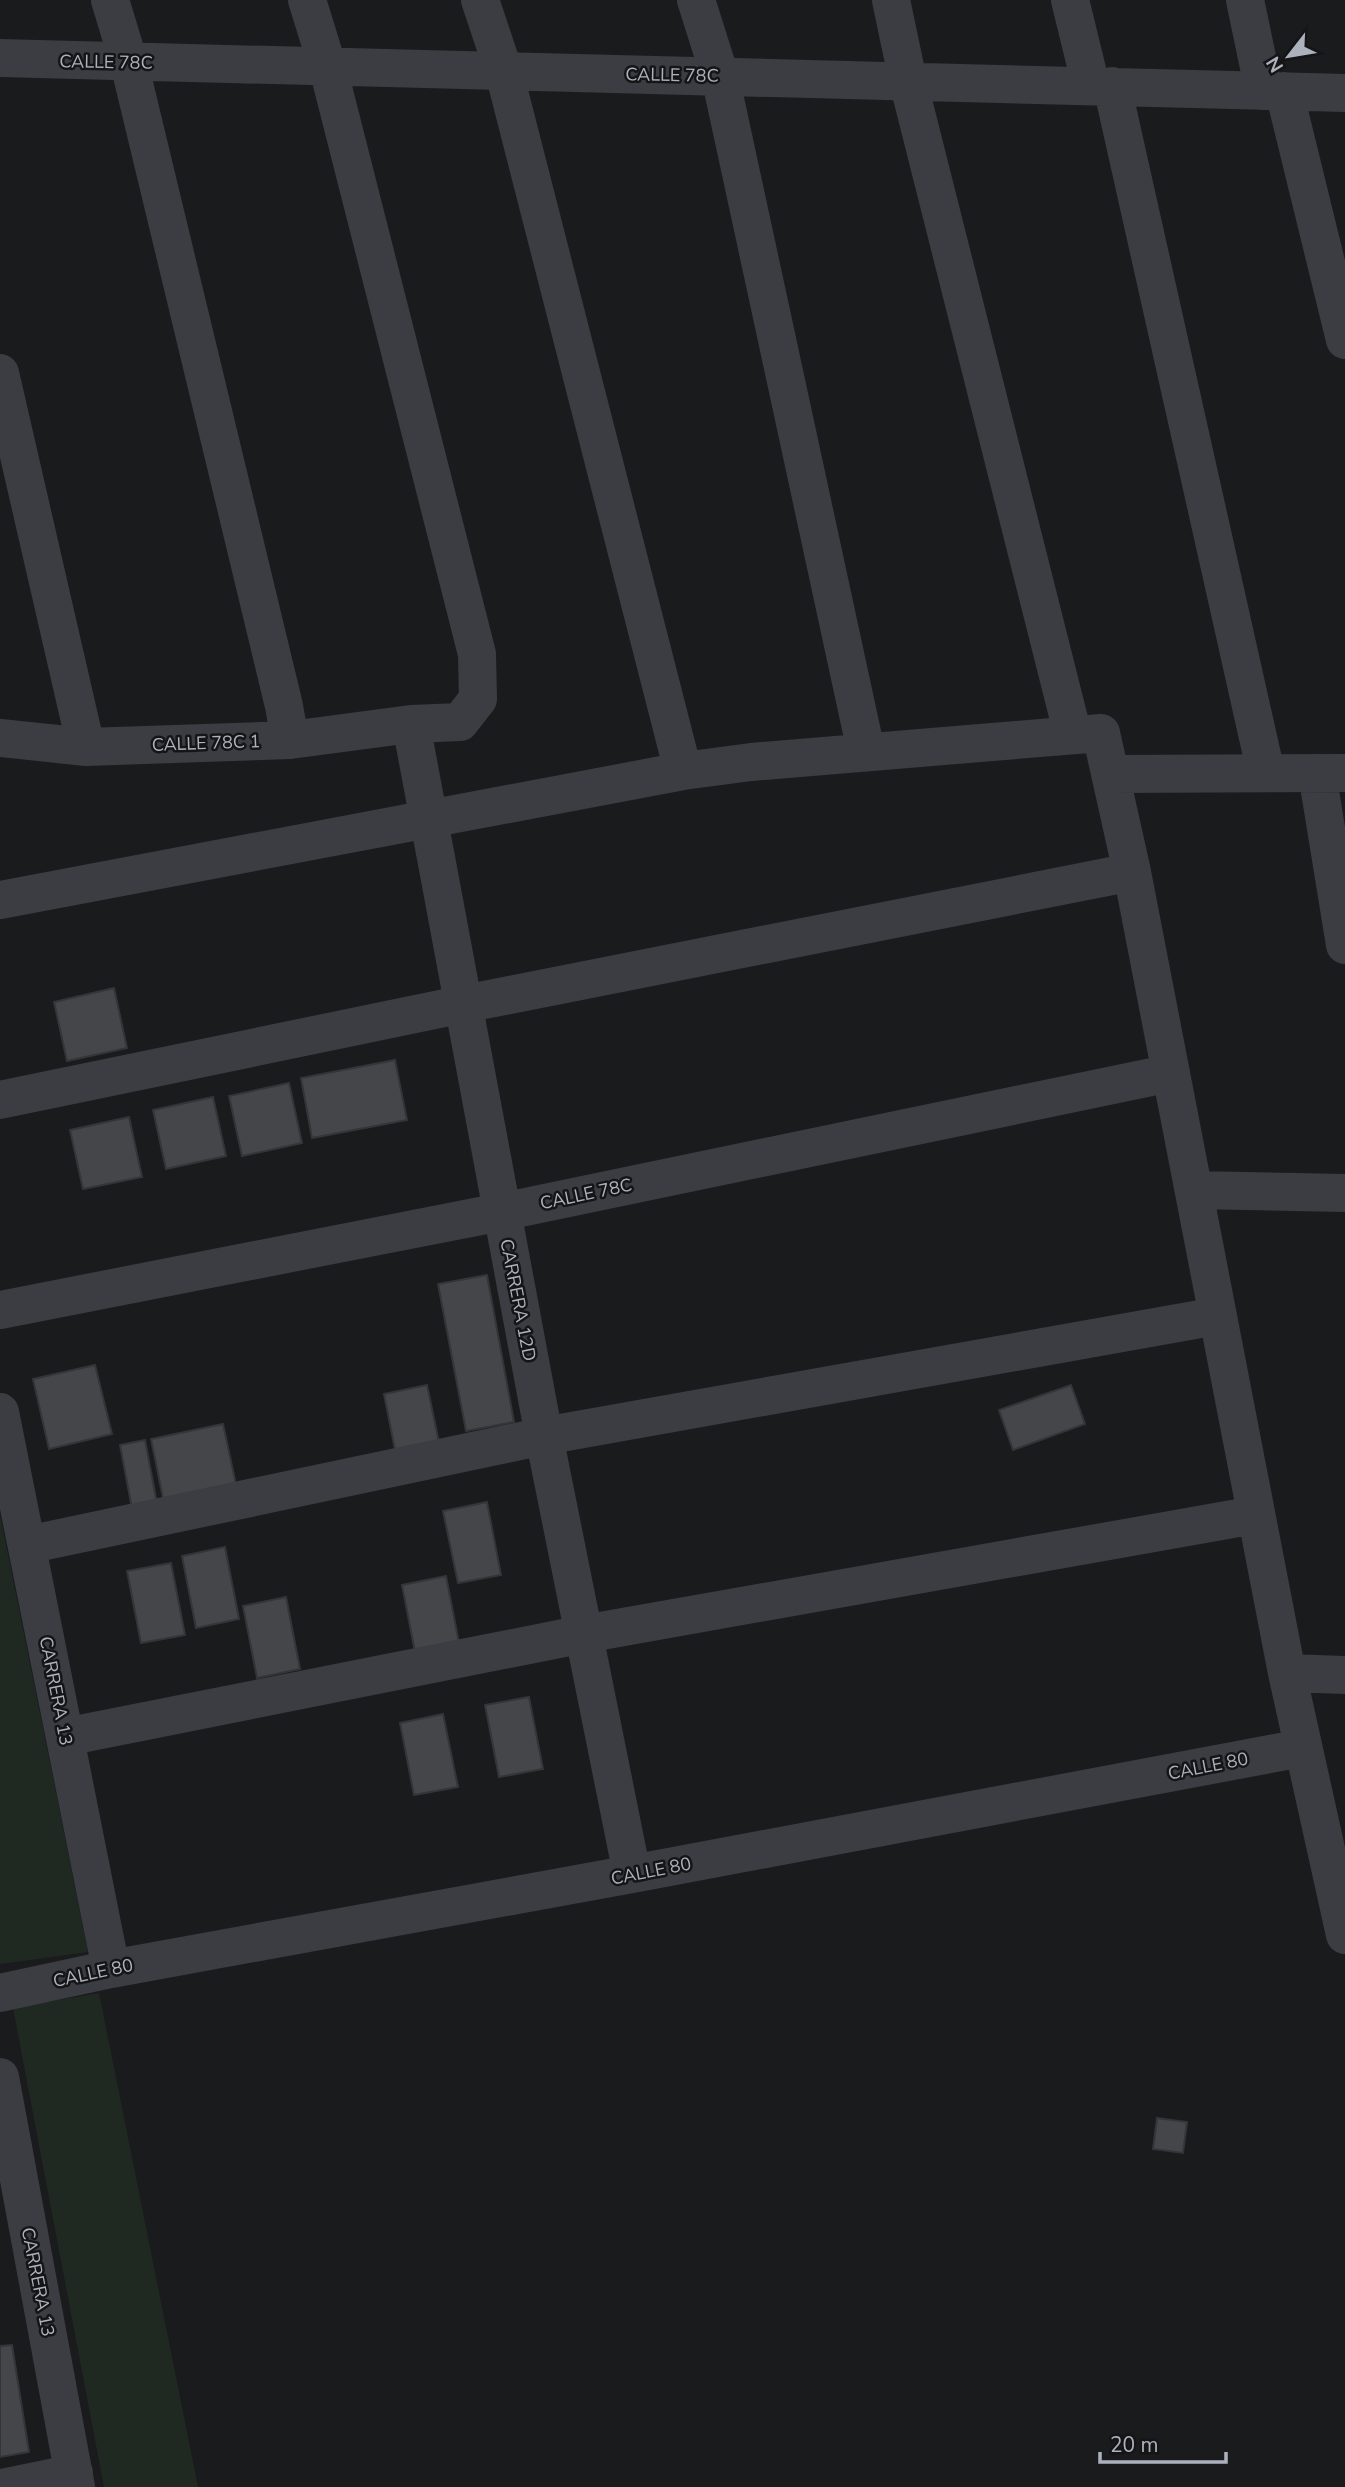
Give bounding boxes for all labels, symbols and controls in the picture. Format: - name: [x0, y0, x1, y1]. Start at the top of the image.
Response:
- north arrow: [1254, 21, 1324, 91]
- street label: CALLE 78C: [59, 49, 153, 75]
- text: N: [1260, 51, 1290, 77]
- street label: CALLE 78C: [625, 62, 719, 88]
- street label: CALLE 78C 1: [151, 729, 261, 757]
- street label: CALLE 78C: [538, 1173, 634, 1215]
- street label: CARRERA 12D: [494, 1237, 542, 1363]
- street label: CARRERA 13: [34, 1634, 78, 1748]
- street label: CALLE 80: [1166, 1746, 1250, 1786]
- street label: CALLE 80: [609, 1851, 693, 1891]
- street label: CALLE 80: [51, 1953, 135, 1993]
- street label: CARRERA 13: [16, 2225, 60, 2339]
- scale bar: [1100, 2420, 1226, 2464]
- text: 20 m: [1110, 2431, 1159, 2459]

